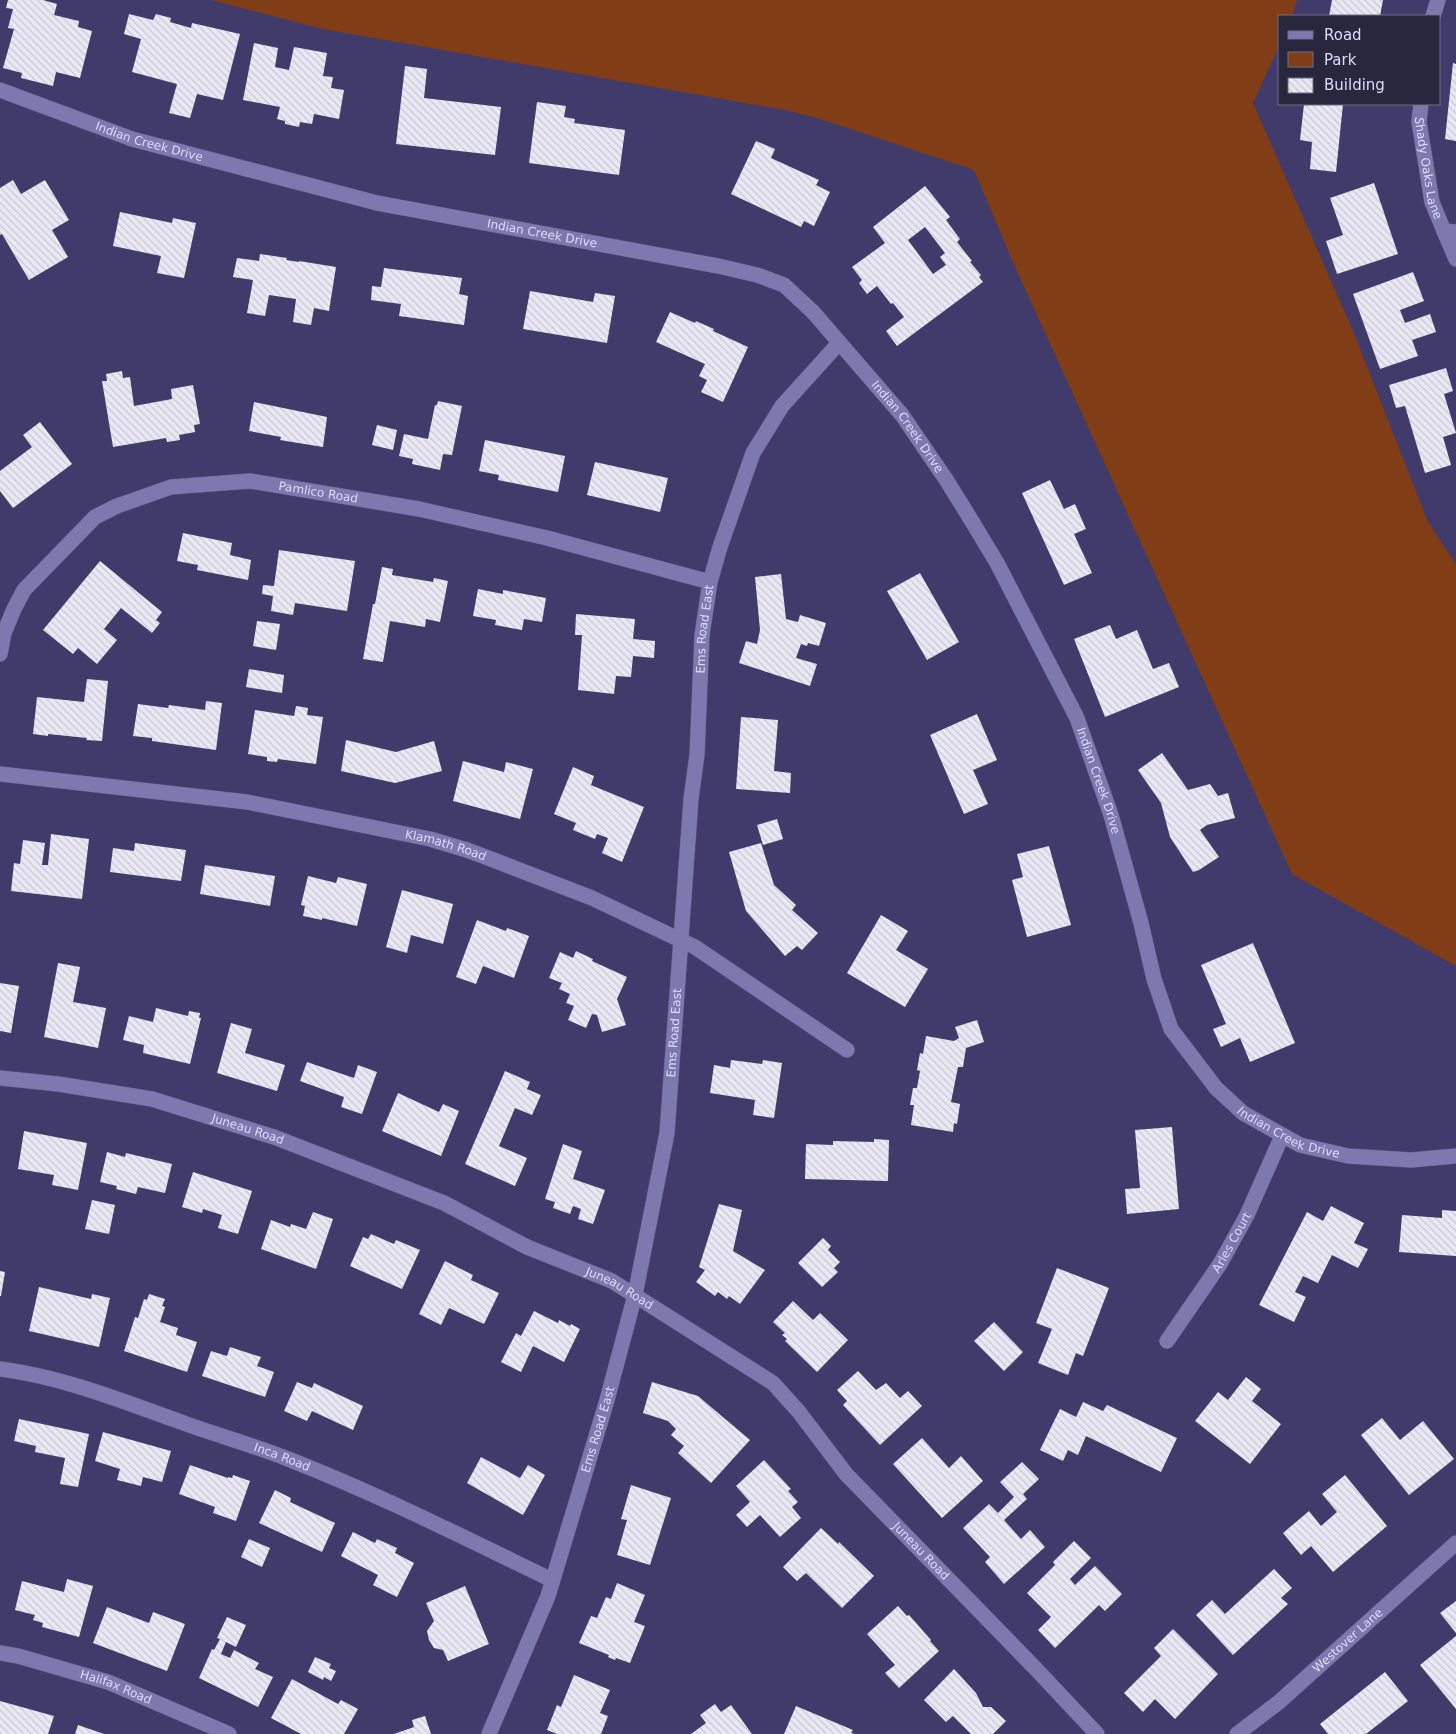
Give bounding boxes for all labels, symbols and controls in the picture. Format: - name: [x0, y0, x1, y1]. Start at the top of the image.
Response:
- legend: [1278, 15, 1441, 105]
- text: Road: [1324, 26, 1362, 44]
- text: Park: [1324, 51, 1357, 69]
- text: Building: [1324, 76, 1385, 94]
- street label: Shady Oaks Lane: [1412, 116, 1445, 221]
- street label: Indian Creek Drive: [93, 119, 204, 164]
- street label: Indian Creek Drive: [486, 216, 598, 251]
- street label: Indian Creek Drive: [868, 378, 946, 475]
- street label: Pamlico Road: [278, 479, 359, 506]
- street label: Ems Road East: [693, 584, 717, 674]
- street label: Indian Creek Drive: [1074, 726, 1123, 835]
- street label: Klamath Road: [404, 827, 488, 864]
- street label: Ems Road East: [664, 988, 684, 1078]
- street label: Indian Creek Drive: [1234, 1104, 1341, 1161]
- street label: Juneau Road: [209, 1111, 286, 1147]
- street label: Arles Court: [1209, 1210, 1254, 1275]
- street label: Juneau Road: [583, 1264, 656, 1312]
- street label: Ems Road East: [579, 1385, 617, 1474]
- street label: Inca Road: [252, 1440, 312, 1474]
- street label: Juneau Road: [889, 1519, 952, 1583]
- street label: Westover Lane: [1310, 1605, 1385, 1675]
- street label: Halifax Road: [78, 1667, 154, 1707]

